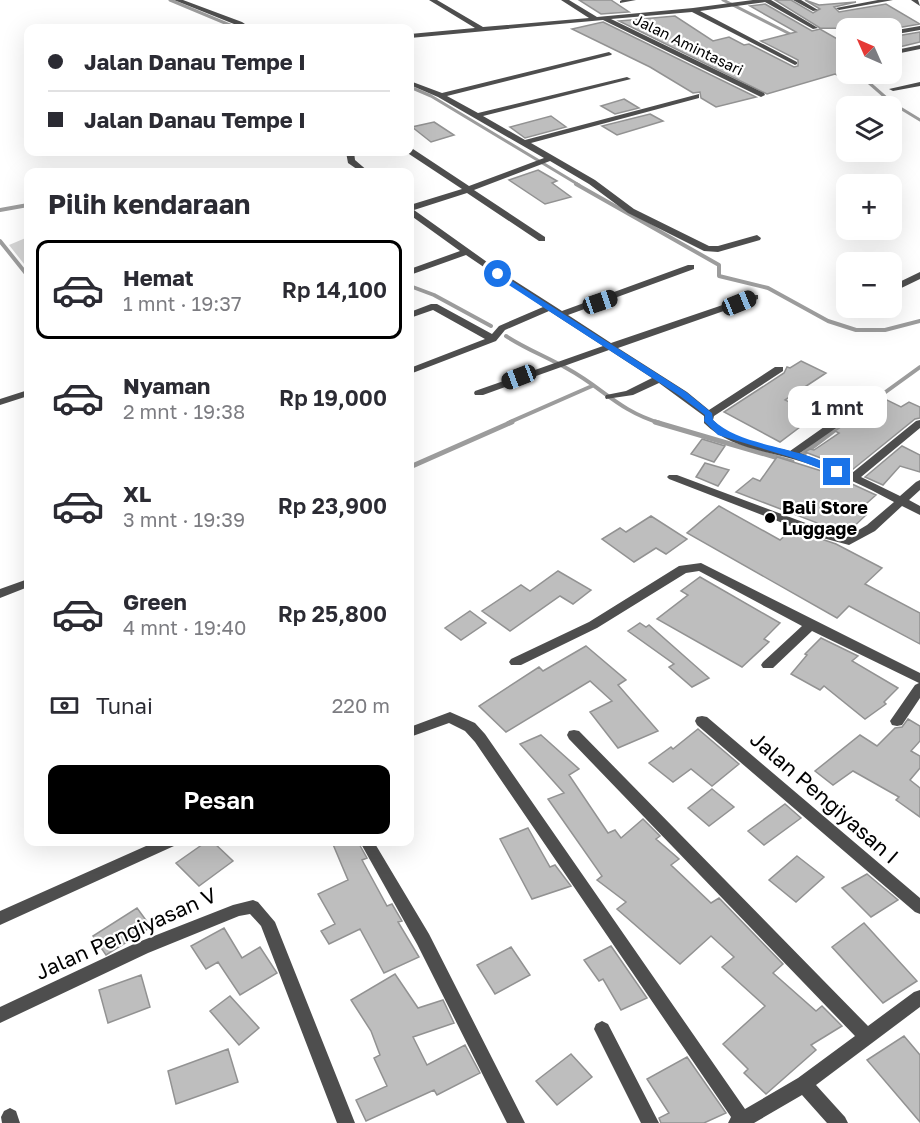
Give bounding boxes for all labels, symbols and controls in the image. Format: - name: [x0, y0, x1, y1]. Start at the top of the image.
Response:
- street label: Jalan Amintasari: [630, 10, 746, 79]
- north arrow: [836, 18, 902, 84]
- map controls: [836, 18, 902, 318]
- text: Jalan Danau Tempe I: [84, 48, 306, 75]
- button: layers: [836, 96, 902, 162]
- text: Jalan Danau Tempe I: [84, 106, 306, 133]
- button: +: [836, 174, 902, 240]
- text: Pilih kendaraan: [48, 188, 250, 220]
- button: −: [836, 252, 902, 318]
- route start: [484, 260, 511, 287]
- icon: car: [51, 263, 105, 317]
- text: Hemat: [123, 264, 194, 291]
- text: Rp 14,100: [282, 276, 387, 303]
- car: [580, 288, 620, 316]
- car: [719, 288, 759, 318]
- text: 1 mnt · 19:37: [123, 291, 242, 315]
- car: [499, 362, 539, 392]
- icon: car: [51, 371, 105, 425]
- text: Nyaman: [123, 372, 210, 399]
- text: Rp 19,000: [279, 384, 387, 411]
- callout: 1 mnt: [788, 385, 886, 427]
- text: 1 mnt: [811, 395, 864, 419]
- text: 2 mnt · 19:38: [123, 399, 245, 423]
- route end: [823, 458, 850, 485]
- icon: car: [51, 479, 105, 533]
- text: XL: [123, 480, 151, 507]
- text: Rp 23,900: [278, 492, 387, 519]
- place label: Bali Store Luggage: [782, 496, 868, 539]
- text: 3 mnt · 19:39: [123, 507, 245, 531]
- marker: Bali Store Luggage: [763, 511, 777, 525]
- icon: car: [51, 587, 105, 641]
- text: Green: [123, 588, 187, 615]
- text: Rp 25,800: [278, 600, 387, 627]
- text: 4 mnt · 19:40: [123, 615, 246, 639]
- icon: cash: [48, 689, 81, 722]
- text: Tunai: [96, 692, 153, 719]
- text: 220 m: [332, 693, 390, 717]
- street label: Jalan Pengiyasan I: [745, 726, 904, 869]
- button: Pesan: [48, 765, 390, 834]
- street label: Jalan Pengiyasan V: [31, 881, 220, 985]

